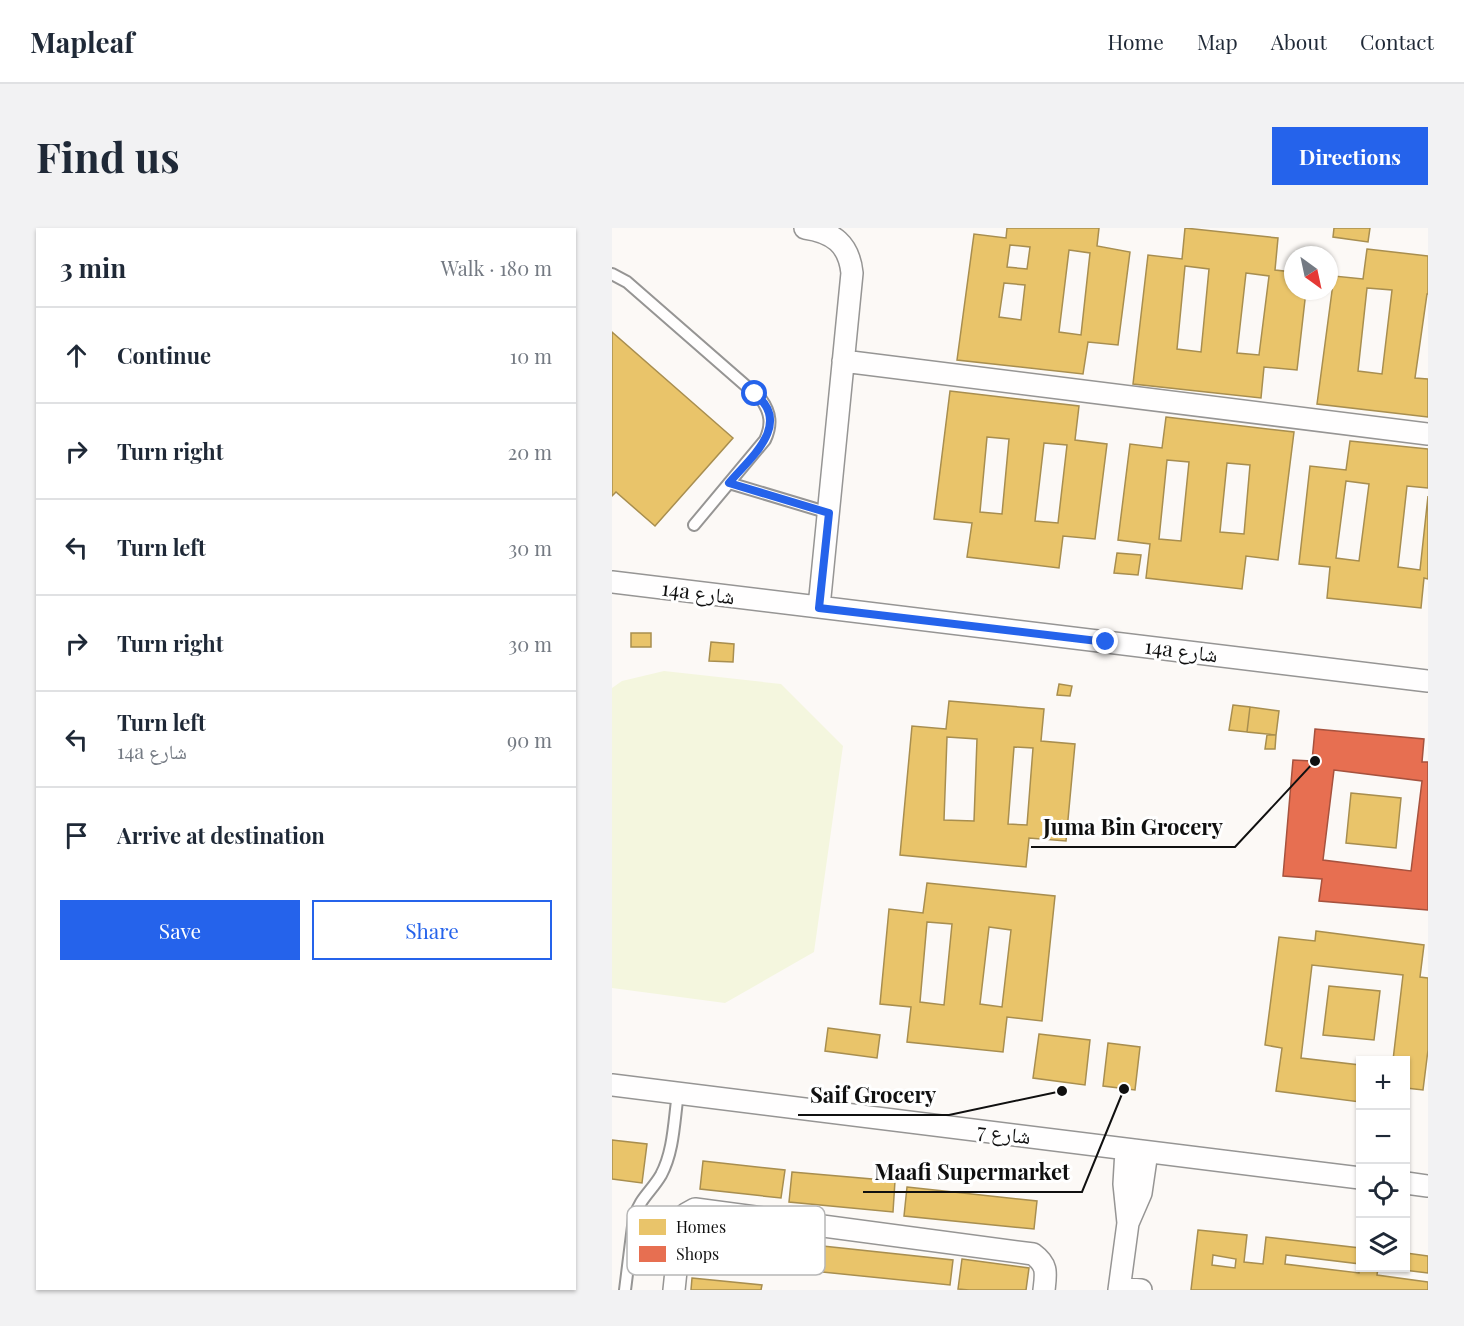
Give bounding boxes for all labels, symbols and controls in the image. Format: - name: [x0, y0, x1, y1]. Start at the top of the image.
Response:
- text: Mapleaf: [30, 23, 134, 60]
- text: Home: [1108, 27, 1164, 55]
- text: Map: [1197, 27, 1238, 55]
- text: About: [1271, 27, 1327, 55]
- text: Contact: [1360, 27, 1434, 55]
- button: Directions: [1272, 127, 1428, 185]
- text: Find us: [36, 128, 180, 184]
- north arrow: [1284, 246, 1338, 300]
- text: 3 min: [60, 250, 126, 285]
- text: Walk · 180 m: [441, 254, 552, 281]
- icon: ahead: [60, 339, 93, 372]
- text: Continue: [117, 340, 211, 370]
- text: 10 m: [510, 342, 552, 369]
- route start: [741, 380, 767, 406]
- icon: right: [60, 435, 93, 468]
- text: Turn right: [117, 436, 223, 466]
- text: 20 m: [508, 438, 552, 465]
- icon: left: [60, 531, 93, 564]
- text: Turn left: [117, 532, 206, 562]
- text: 30 m: [508, 534, 552, 561]
- street label: 14a شارع: [660, 573, 736, 610]
- icon: right: [60, 627, 93, 660]
- text: Turn right: [117, 628, 223, 658]
- route end: [1092, 628, 1118, 654]
- text: 30 m: [508, 630, 552, 657]
- street label: 14a شارع: [1143, 631, 1219, 668]
- text: Turn left: [117, 707, 206, 737]
- icon: left: [60, 723, 93, 756]
- text: 90 m: [507, 726, 552, 753]
- text: 14a شارع: [117, 737, 187, 764]
- callout: Juma Bin Grocery: [1031, 807, 1235, 847]
- text: Juma Bin Grocery: [1042, 811, 1223, 841]
- icon: arrive: [60, 819, 93, 852]
- text: Arrive at destination: [117, 820, 325, 850]
- button: Save: [60, 900, 300, 960]
- button: Share: [312, 900, 552, 960]
- map controls: [1356, 1056, 1410, 1272]
- button: +: [1356, 1056, 1410, 1110]
- callout: Saif Grocery: [798, 1075, 949, 1115]
- text: Saif Grocery: [810, 1079, 937, 1109]
- button: −: [1356, 1110, 1410, 1164]
- street label: شارع 7: [976, 1115, 1033, 1150]
- callout: Maafi Supermarket: [863, 1152, 1082, 1192]
- text: Maafi Supermarket: [874, 1156, 1070, 1186]
- button: locate: [1356, 1164, 1410, 1218]
- legend: [627, 1206, 825, 1275]
- text: Homes: [676, 1216, 726, 1237]
- button: layers: [1356, 1218, 1410, 1272]
- text: Shops: [676, 1243, 719, 1264]

